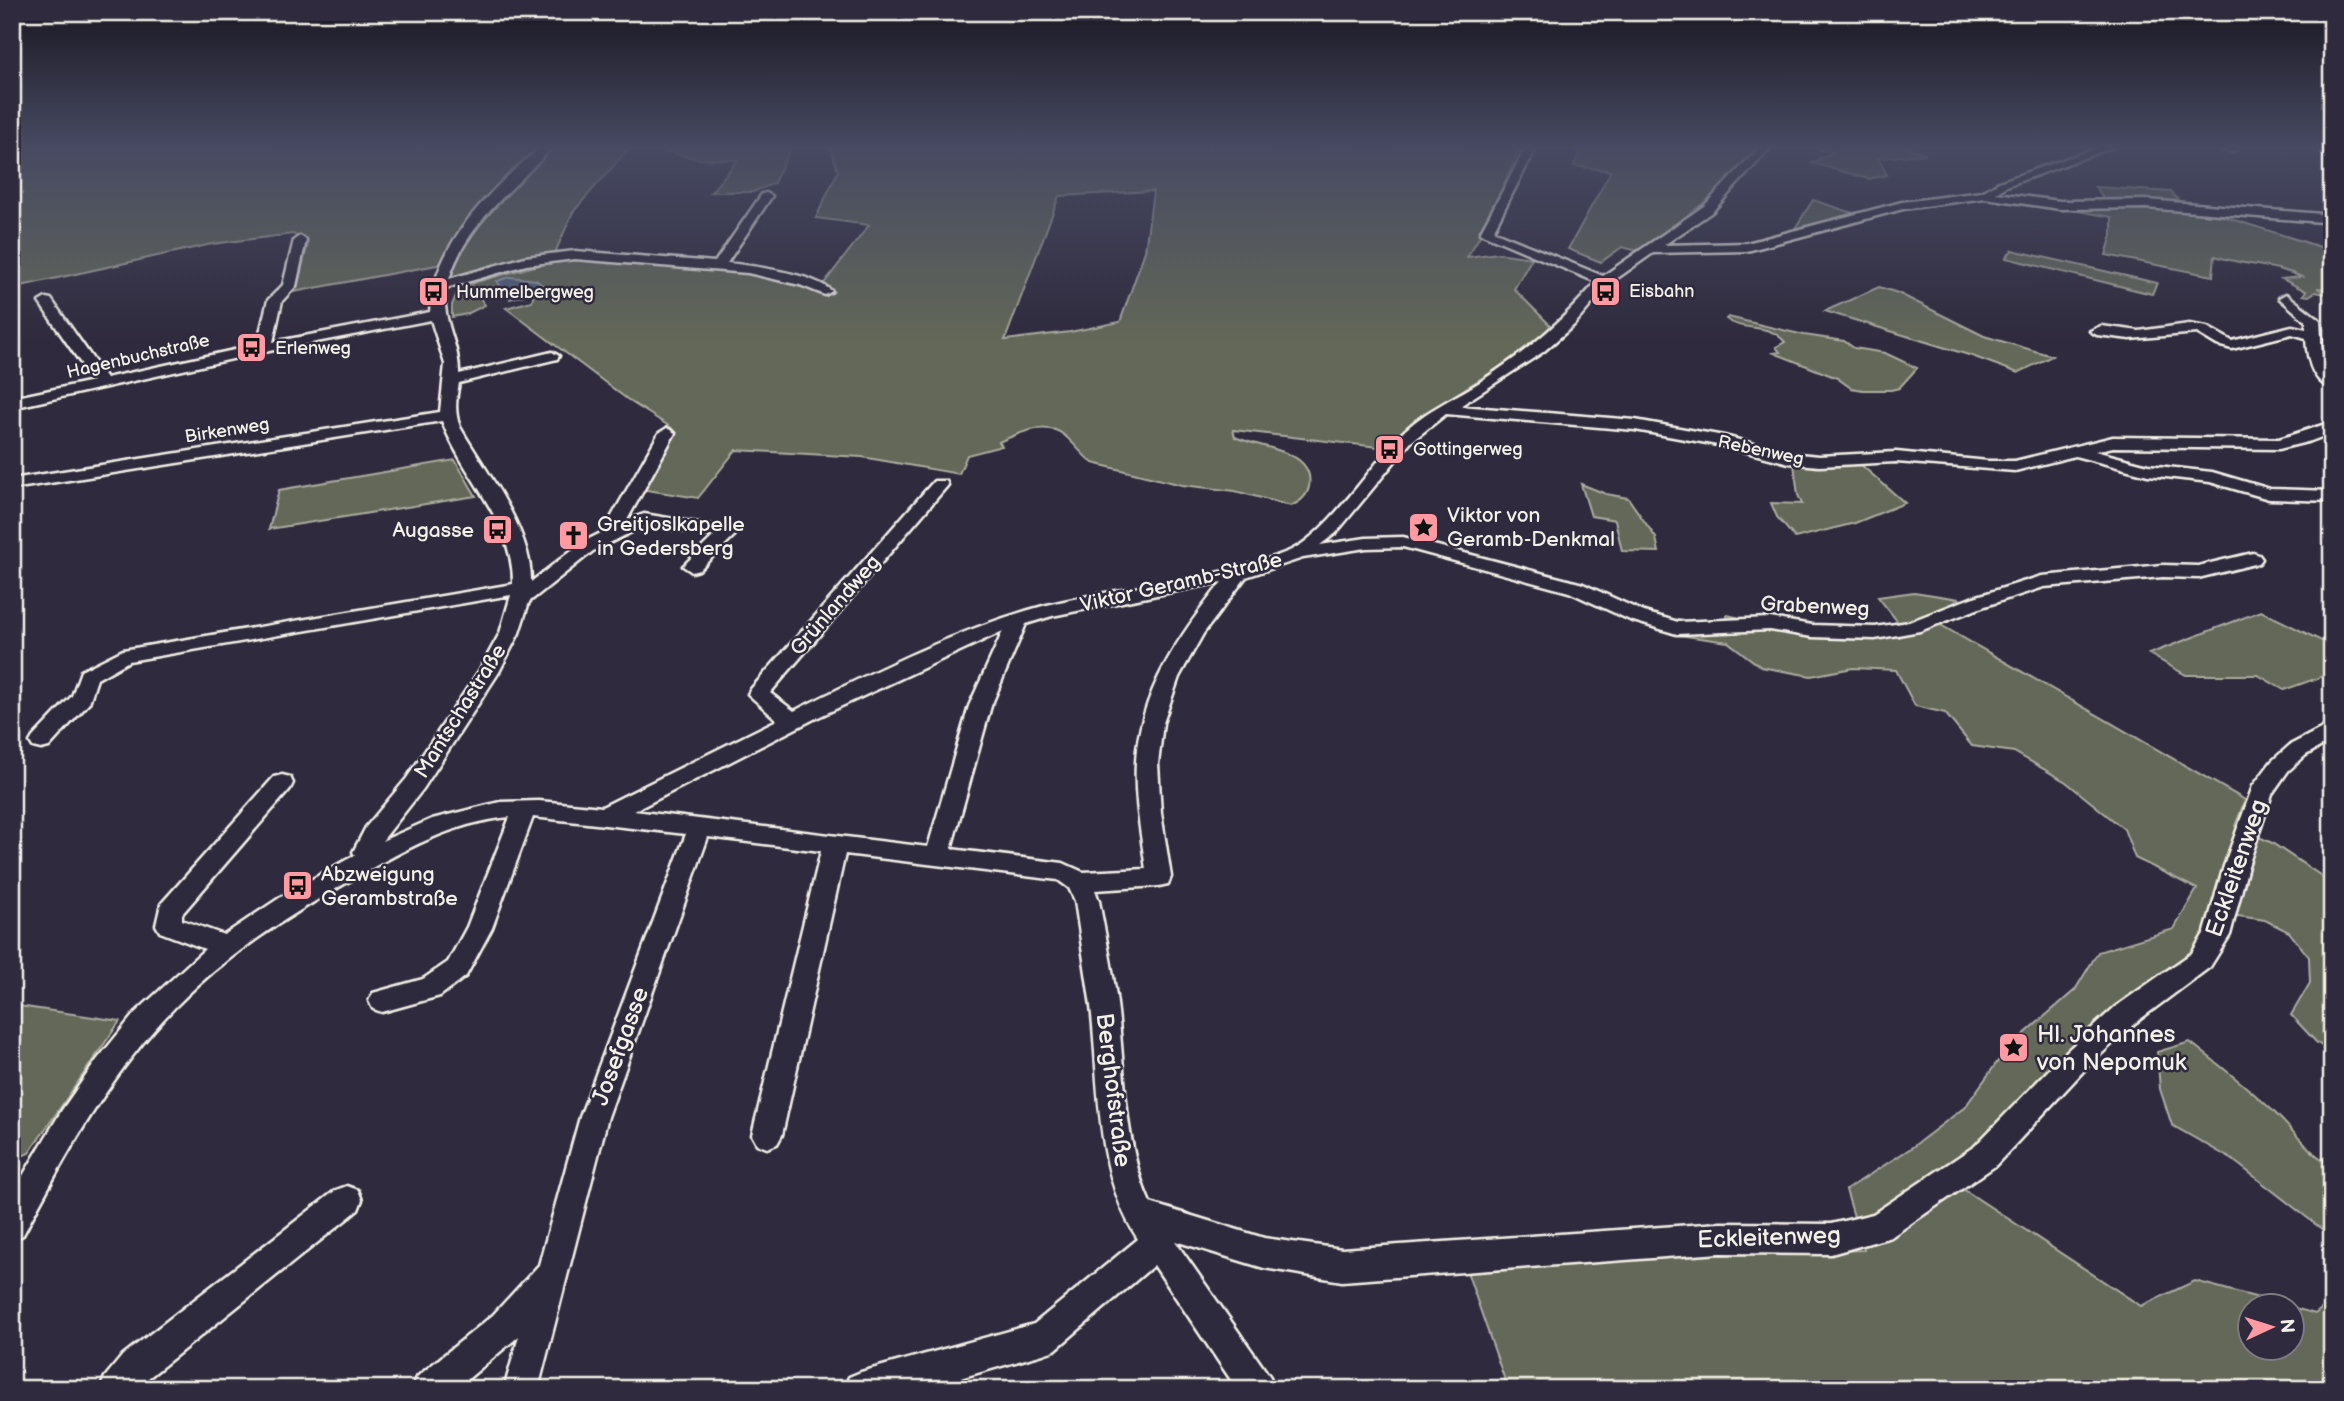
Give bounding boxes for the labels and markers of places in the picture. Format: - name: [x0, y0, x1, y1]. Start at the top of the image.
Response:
- bus stop icon: Eisbahn: [1589, 274, 1623, 308]
- bus stop icon: Hummelbergweg: [416, 275, 450, 309]
- place label: Eisbahn: [1629, 281, 1694, 302]
- place label: Hummelbergweg: [456, 282, 594, 303]
- bus stop icon: Erlenweg: [235, 331, 269, 365]
- place label: Erlenweg: [275, 338, 351, 359]
- bus stop icon: Gottingerweg: [1373, 432, 1407, 466]
- place label: Gottingerweg: [1413, 439, 1523, 460]
- place label: Viktor von Geramb-Denkmal: [1447, 503, 1615, 552]
- place icon: Viktor von Geramb-Denkmal: [1407, 510, 1441, 544]
- place label: Greitjoslkapelle in Gedersberg: [597, 512, 745, 561]
- bus stop icon: Augasse: [480, 513, 514, 547]
- place label: Augasse: [392, 518, 474, 543]
- church icon: Greitjoslkapelle in Gedersberg: [557, 519, 591, 553]
- place label: Abzweigung Gerambstraße: [321, 862, 458, 911]
- bus stop icon: Abzweigung Gerambstraße: [281, 869, 315, 903]
- place label: Hl. Johannes von Nepomuk: [2036, 1020, 2187, 1077]
- place icon: Hl. Johannes von Nepomuk: [1997, 1031, 2031, 1065]

